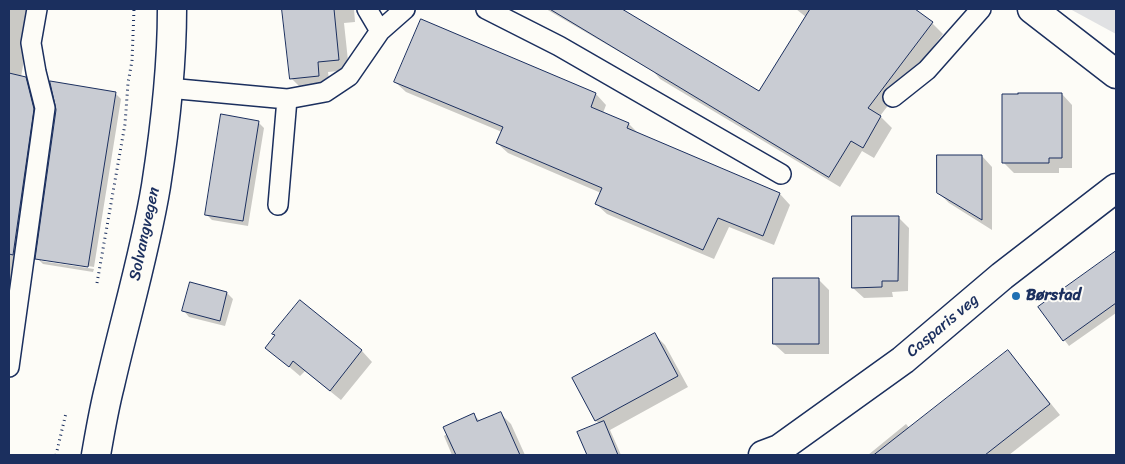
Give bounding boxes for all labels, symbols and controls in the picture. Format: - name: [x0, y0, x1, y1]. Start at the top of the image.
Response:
- street label: Solvangvegen: [126, 186, 164, 282]
- place label: Børstad: [1026, 286, 1081, 306]
- street label: Casparis veg: [903, 290, 983, 362]
- marker: Børstad: [1010, 290, 1022, 302]

